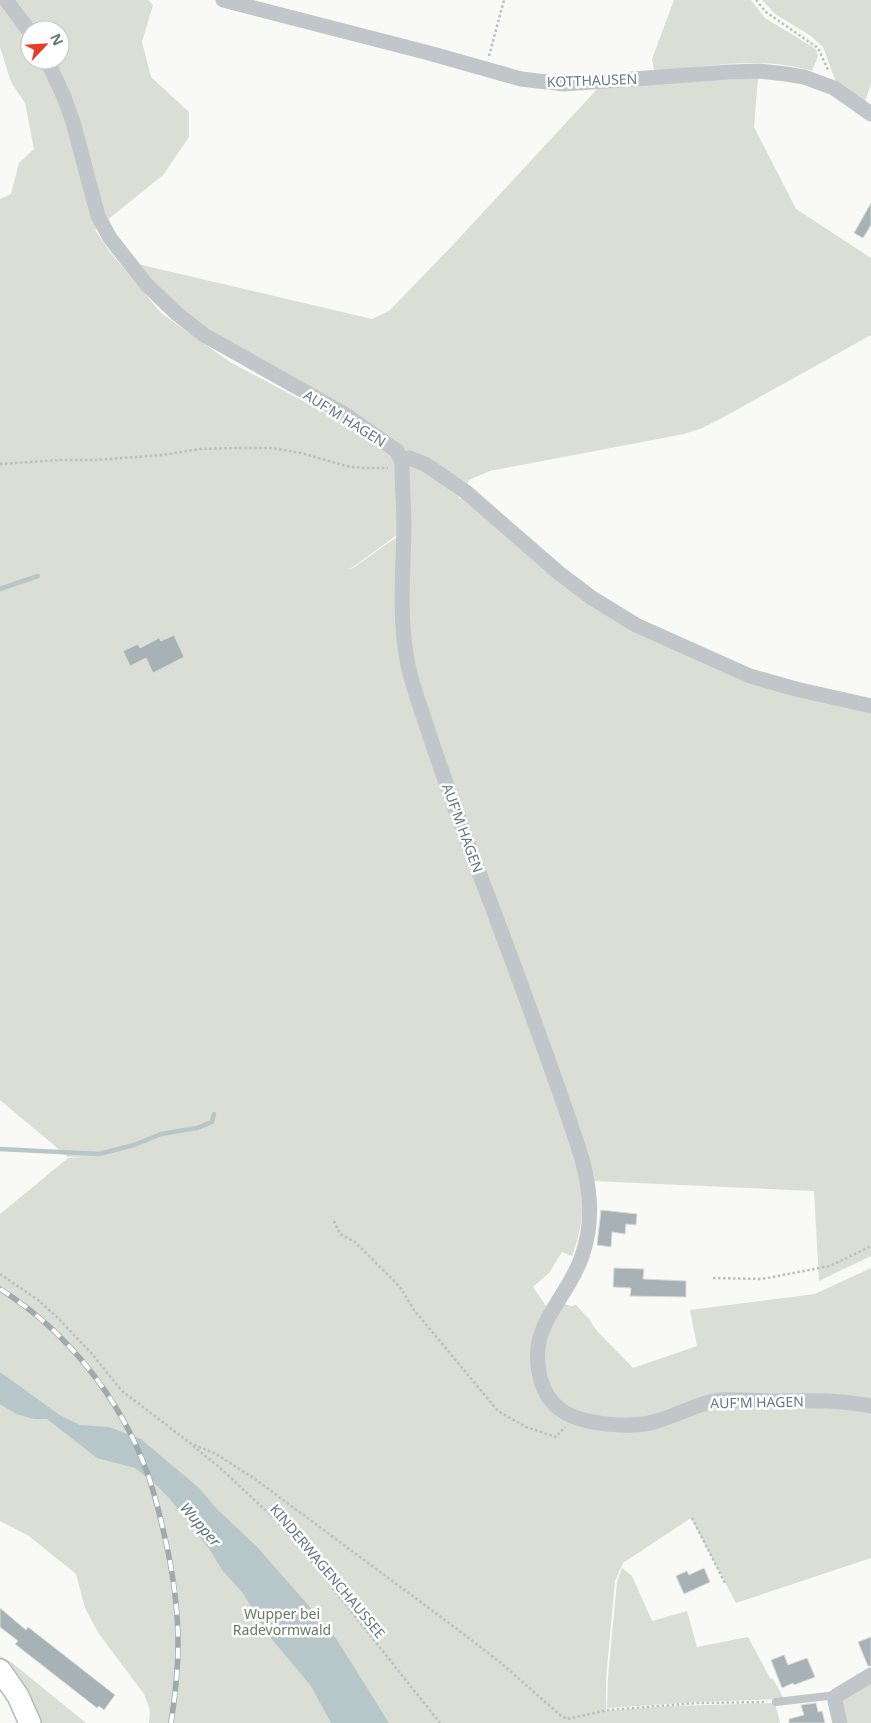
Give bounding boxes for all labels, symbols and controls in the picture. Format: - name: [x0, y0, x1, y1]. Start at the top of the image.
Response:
- north arrow: [20, 20, 70, 70]
- text: N: [46, 30, 68, 48]
- street label: KOTTHAUSEN: [546, 69, 638, 91]
- street label: AUF'M HAGEN: [300, 385, 390, 451]
- street label: AUF'M HAGEN: [438, 781, 488, 875]
- street label: AUF'M HAGEN: [710, 1392, 804, 1412]
- water label: Wupper: [176, 1498, 226, 1551]
- street label: KINDERWAGENCHAUSSEE: [266, 1500, 390, 1642]
- park label: Wupper bei Radevormwald: [233, 1604, 331, 1639]

